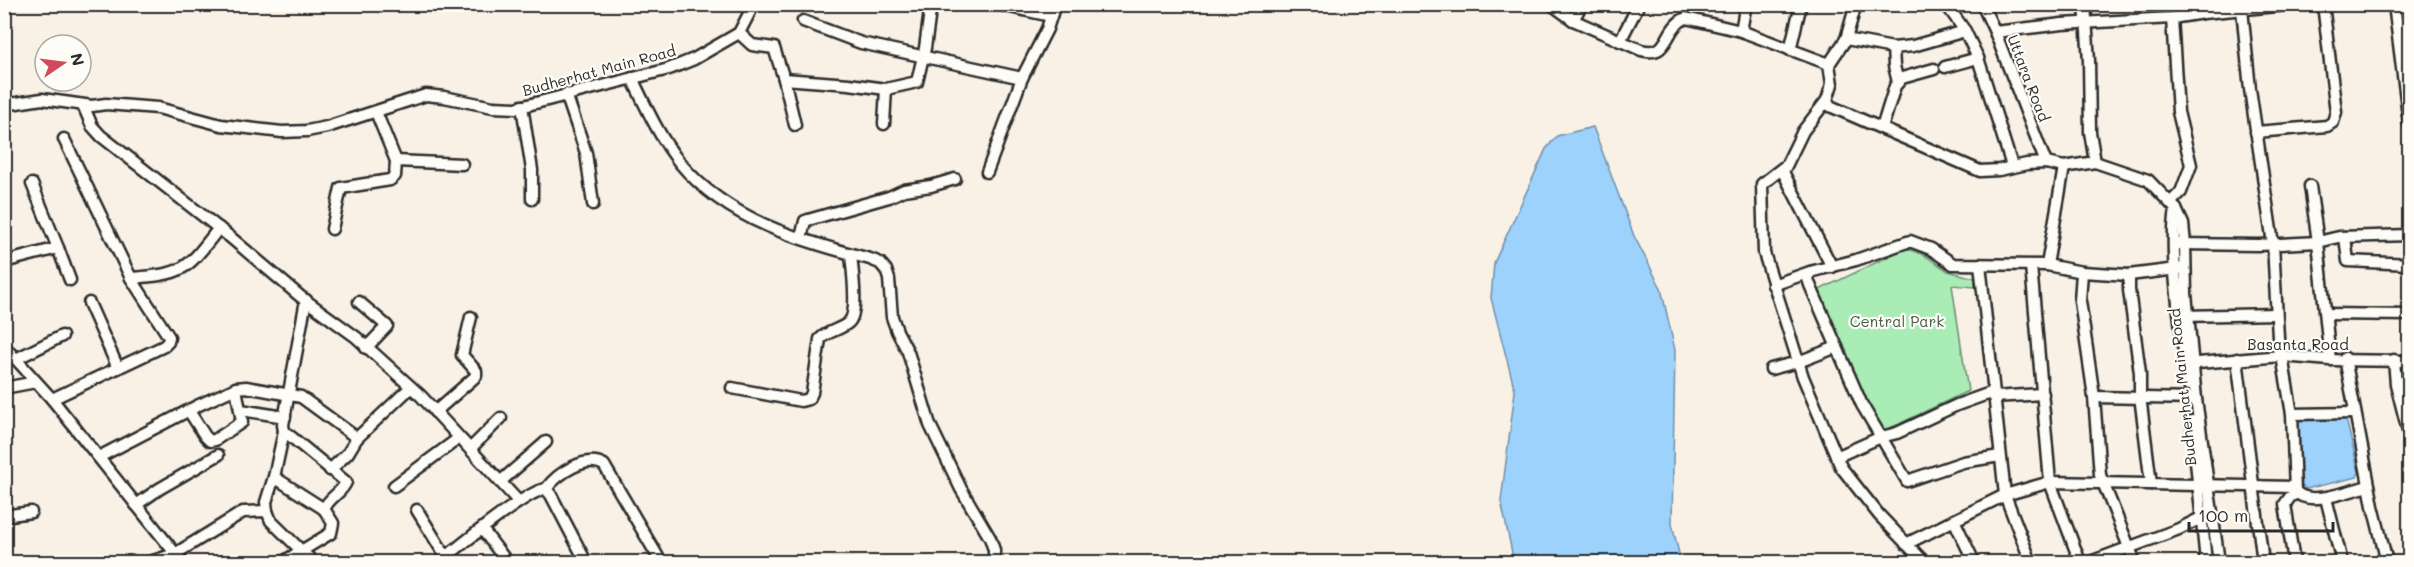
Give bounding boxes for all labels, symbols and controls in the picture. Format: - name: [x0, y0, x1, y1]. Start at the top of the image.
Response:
- street label: Uttara Road: [2003, 32, 2055, 124]
- north arrow: [33, 33, 93, 93]
- street label: Budherhat Main Road: [520, 40, 678, 100]
- text: N: [66, 51, 90, 68]
- street label: Budherhat Main Road: [2164, 307, 2200, 467]
- park label: Central Park: [1850, 311, 1944, 331]
- street label: Basanta Road: [2247, 334, 2349, 354]
- scale bar: [2189, 495, 2333, 533]
- text: 100 m: [2198, 503, 2248, 527]

